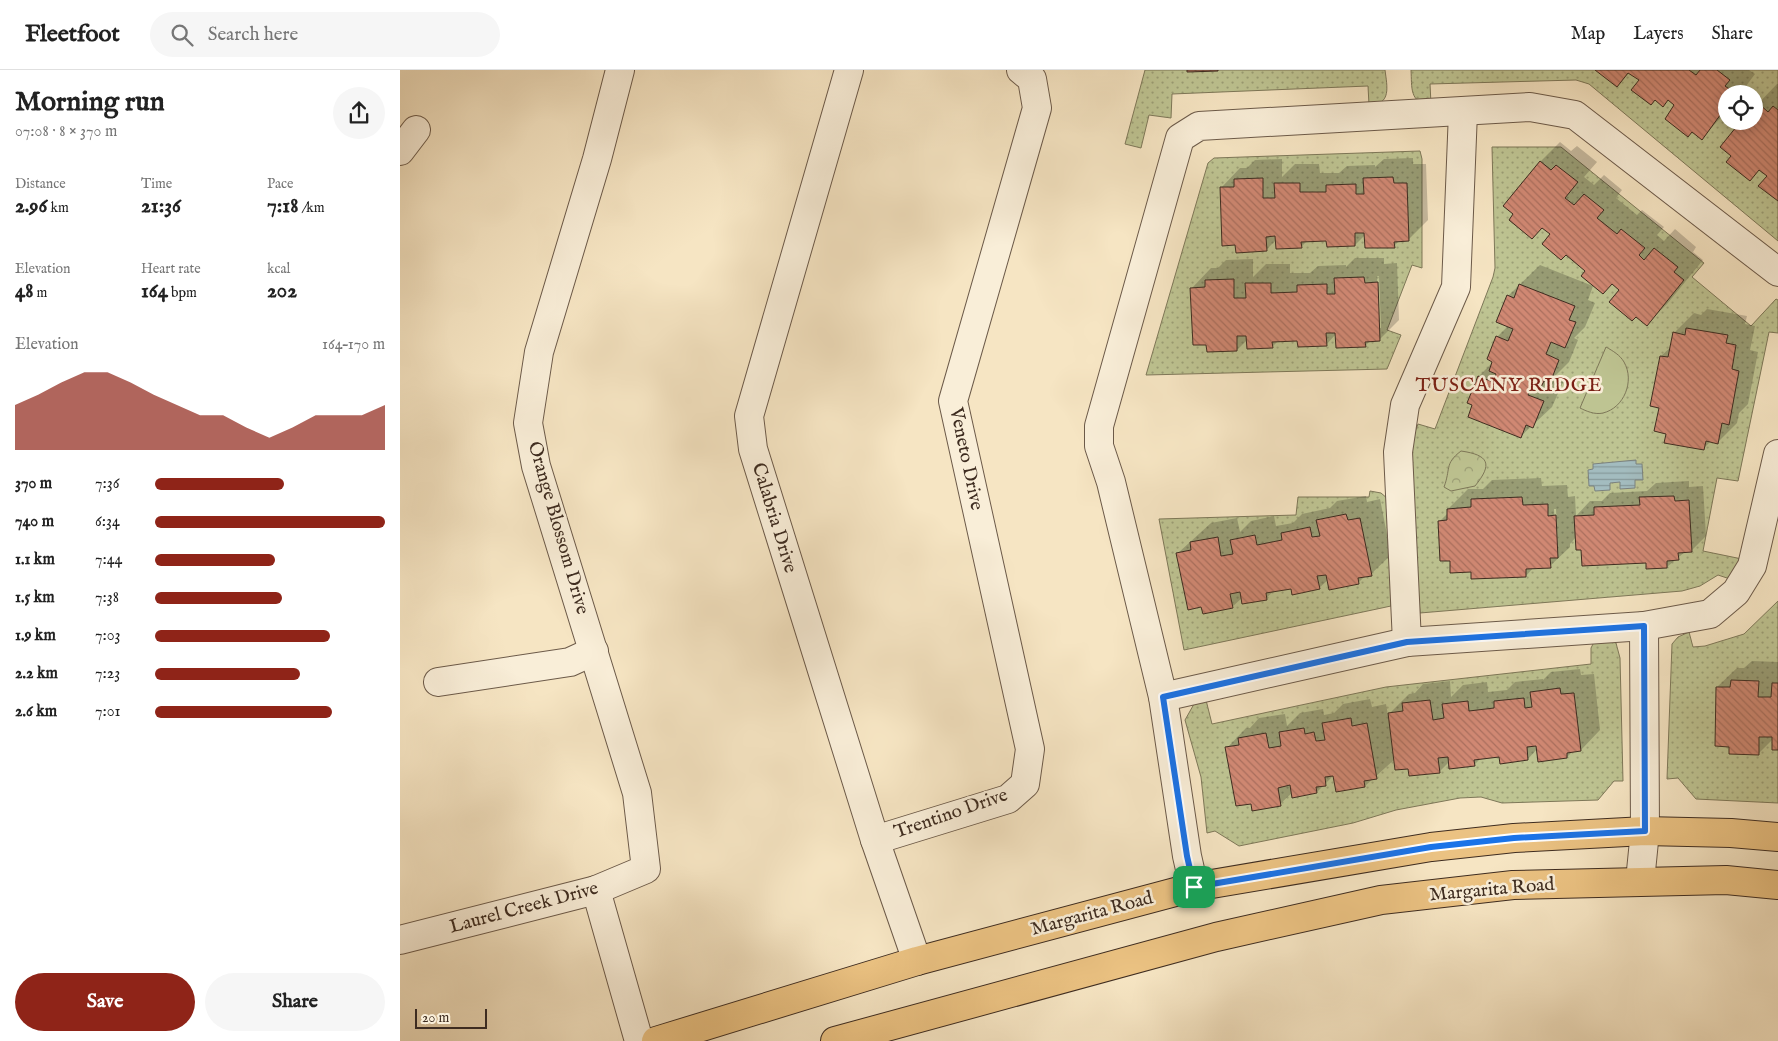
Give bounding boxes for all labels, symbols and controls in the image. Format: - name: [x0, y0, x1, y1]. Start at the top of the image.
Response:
- search box: [150, 12, 500, 57]
- text: Fleetfoot: [25, 19, 120, 50]
- icon: search: [168, 21, 196, 49]
- text: Search here: [208, 23, 298, 47]
- text: Map: [1571, 23, 1605, 46]
- text: Layers: [1633, 23, 1684, 46]
- text: Share: [1712, 23, 1753, 46]
- text: Morning run: [15, 85, 165, 120]
- map controls: [1718, 85, 1763, 130]
- button: locate: [1718, 85, 1763, 130]
- button: share: [333, 87, 385, 139]
- text: 07:08 · 8 × 370 m: [15, 122, 117, 142]
- text: Distance: [15, 175, 66, 193]
- text: Time: [141, 175, 172, 193]
- text: Pace: [267, 175, 294, 193]
- text: 2.96: [15, 193, 47, 220]
- text: 21:36: [141, 193, 181, 220]
- text: 7:18: [267, 193, 298, 220]
- text: km: [47, 199, 69, 217]
- text: /km: [298, 199, 325, 217]
- text: Elevation: [15, 260, 71, 278]
- text: Heart rate: [141, 260, 201, 278]
- text: kcal: [267, 260, 290, 278]
- text: 48: [15, 278, 34, 305]
- text: 164: [141, 278, 168, 305]
- text: 202: [267, 278, 297, 305]
- text: m: [34, 284, 47, 302]
- text: bpm: [168, 284, 197, 302]
- text: Elevation: [15, 335, 78, 355]
- text: 164–170 m: [322, 335, 385, 355]
- district label: TUSCANY RIDGE: [1415, 373, 1603, 398]
- street label: Veneto Drive: [943, 405, 989, 513]
- street label: Orange Blossom Drive: [522, 439, 594, 618]
- street label: Calabria Drive: [746, 460, 802, 576]
- text: 370 m: [15, 474, 52, 494]
- text: 7:36: [95, 474, 119, 494]
- text: 740 m: [15, 512, 54, 532]
- text: 6:34: [95, 512, 120, 532]
- text: 1.1 km: [15, 550, 55, 570]
- text: 7:44: [95, 550, 122, 570]
- text: 1.5 km: [15, 588, 55, 608]
- text: 7:38: [95, 588, 119, 608]
- text: 1.9 km: [15, 626, 56, 646]
- text: 7:03: [95, 626, 121, 646]
- text: 2.2 km: [15, 664, 58, 684]
- text: 7:23: [95, 664, 120, 684]
- text: 2.6 km: [15, 702, 57, 722]
- text: 7:01: [95, 702, 120, 722]
- street label: Trentino Drive: [891, 783, 1011, 845]
- pin: [1173, 866, 1215, 908]
- icon: arrive: [1180, 873, 1208, 901]
- street label: Margarita Road: [1428, 873, 1556, 907]
- street label: Laurel Creek Drive: [447, 877, 601, 939]
- street label: Margarita Road: [1028, 886, 1157, 942]
- button: Save: [15, 973, 195, 1031]
- button: Share: [205, 973, 385, 1031]
- scale bar: [415, 1006, 488, 1029]
- text: 20 m: [422, 1009, 449, 1027]

